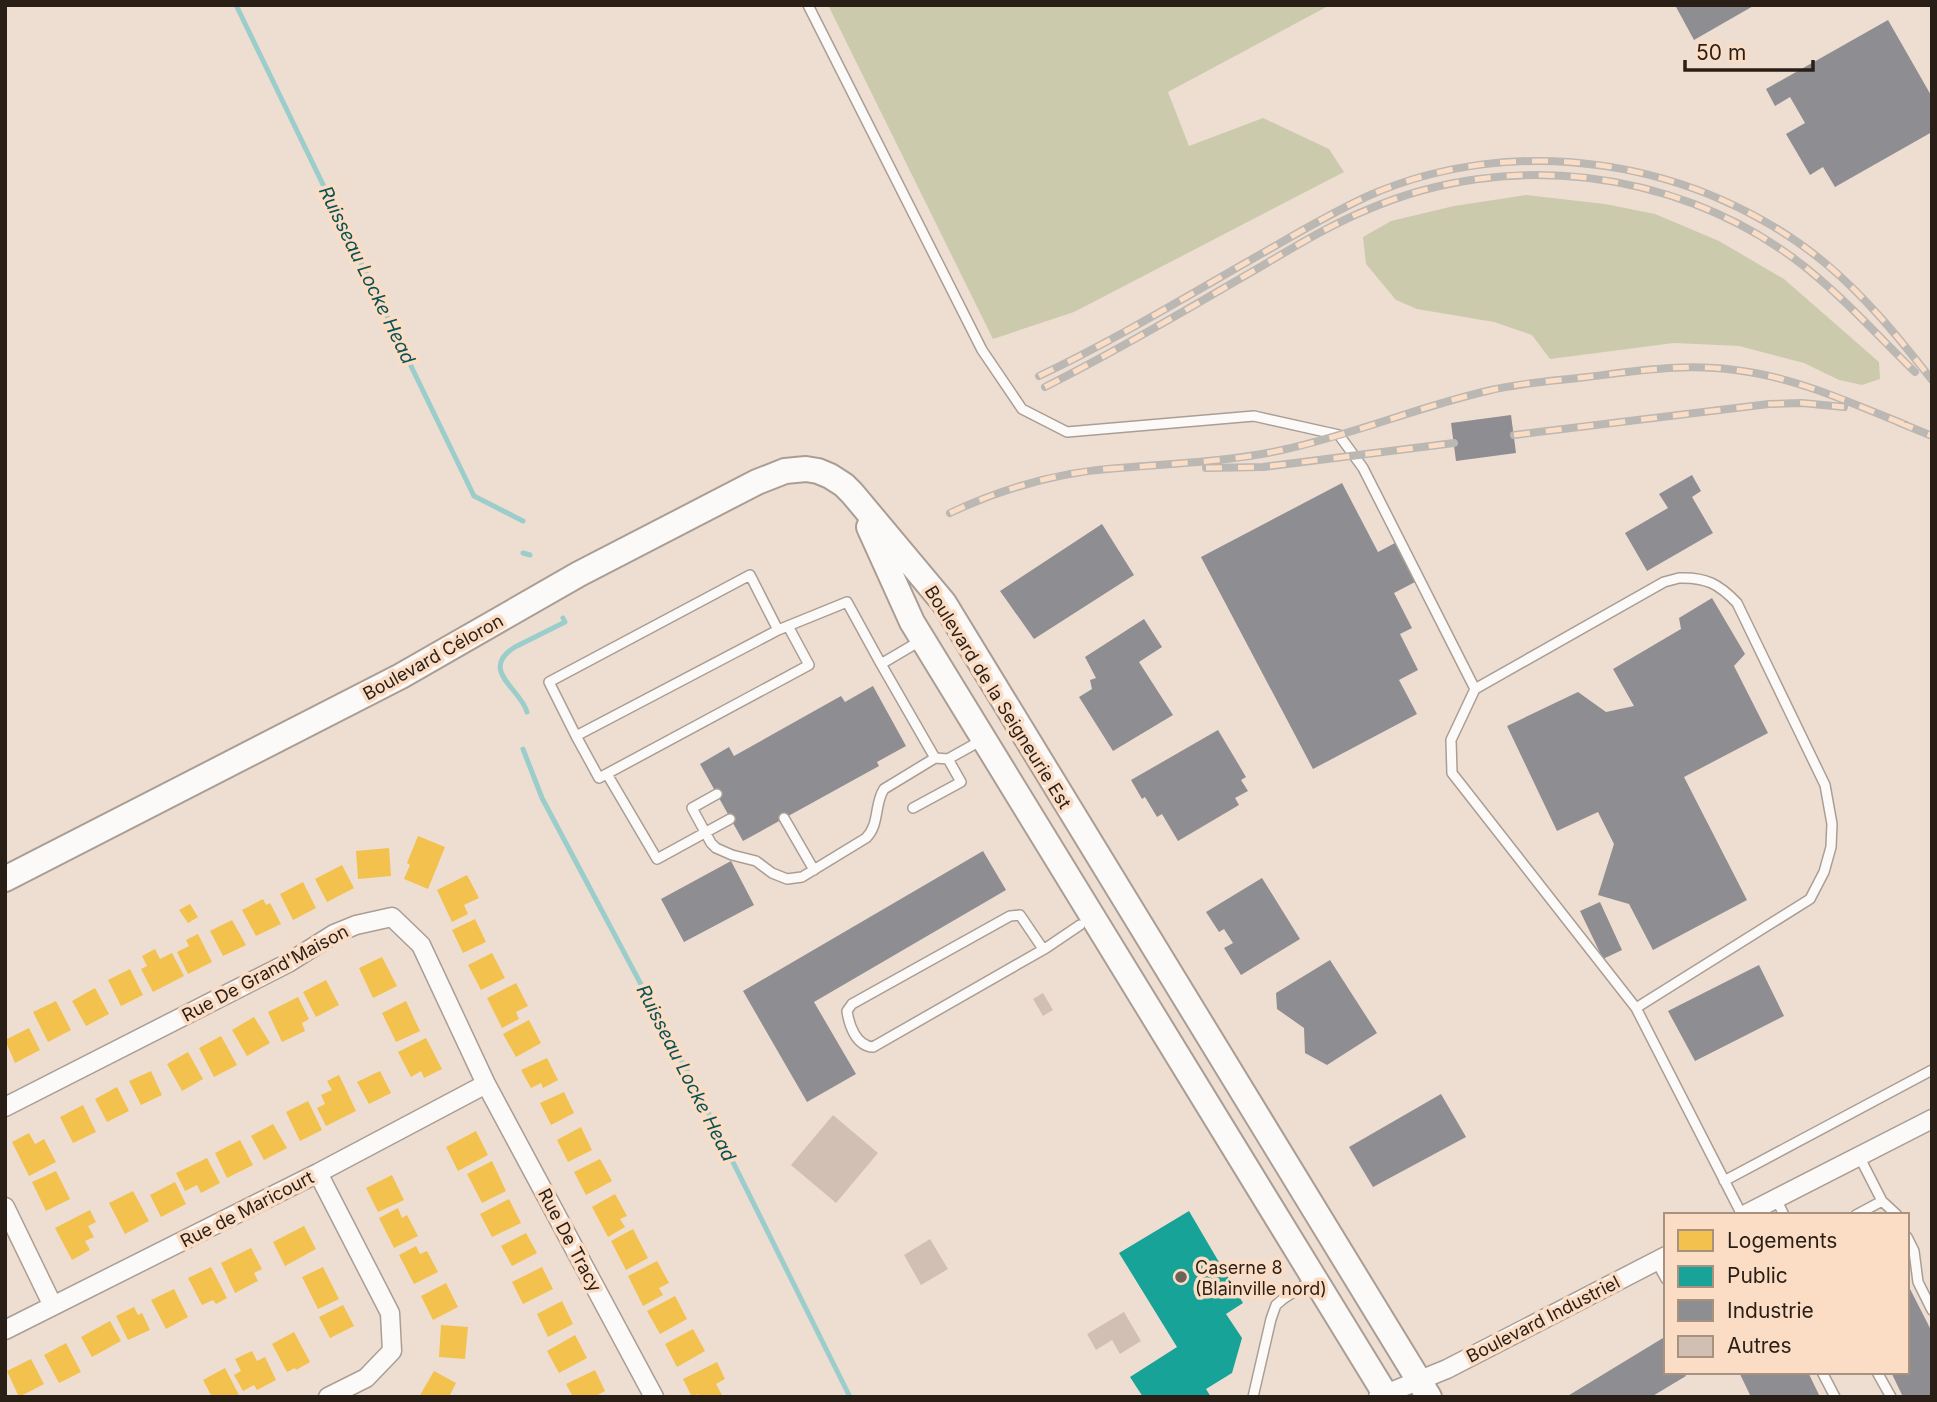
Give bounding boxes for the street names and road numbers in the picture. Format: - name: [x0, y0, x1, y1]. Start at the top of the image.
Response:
- street label: Boulevard de la Seigneurie Est: [920, 582, 1076, 812]
- street label: Boulevard Céloron: [359, 610, 507, 704]
- street label: Rue De Grand'Maison: [178, 920, 352, 1026]
- street label: Rue de Maricourt: [177, 1166, 317, 1252]
- street label: Rue De Tracy: [534, 1185, 606, 1295]
- street label: Boulevard Industriel: [1463, 1271, 1623, 1367]

